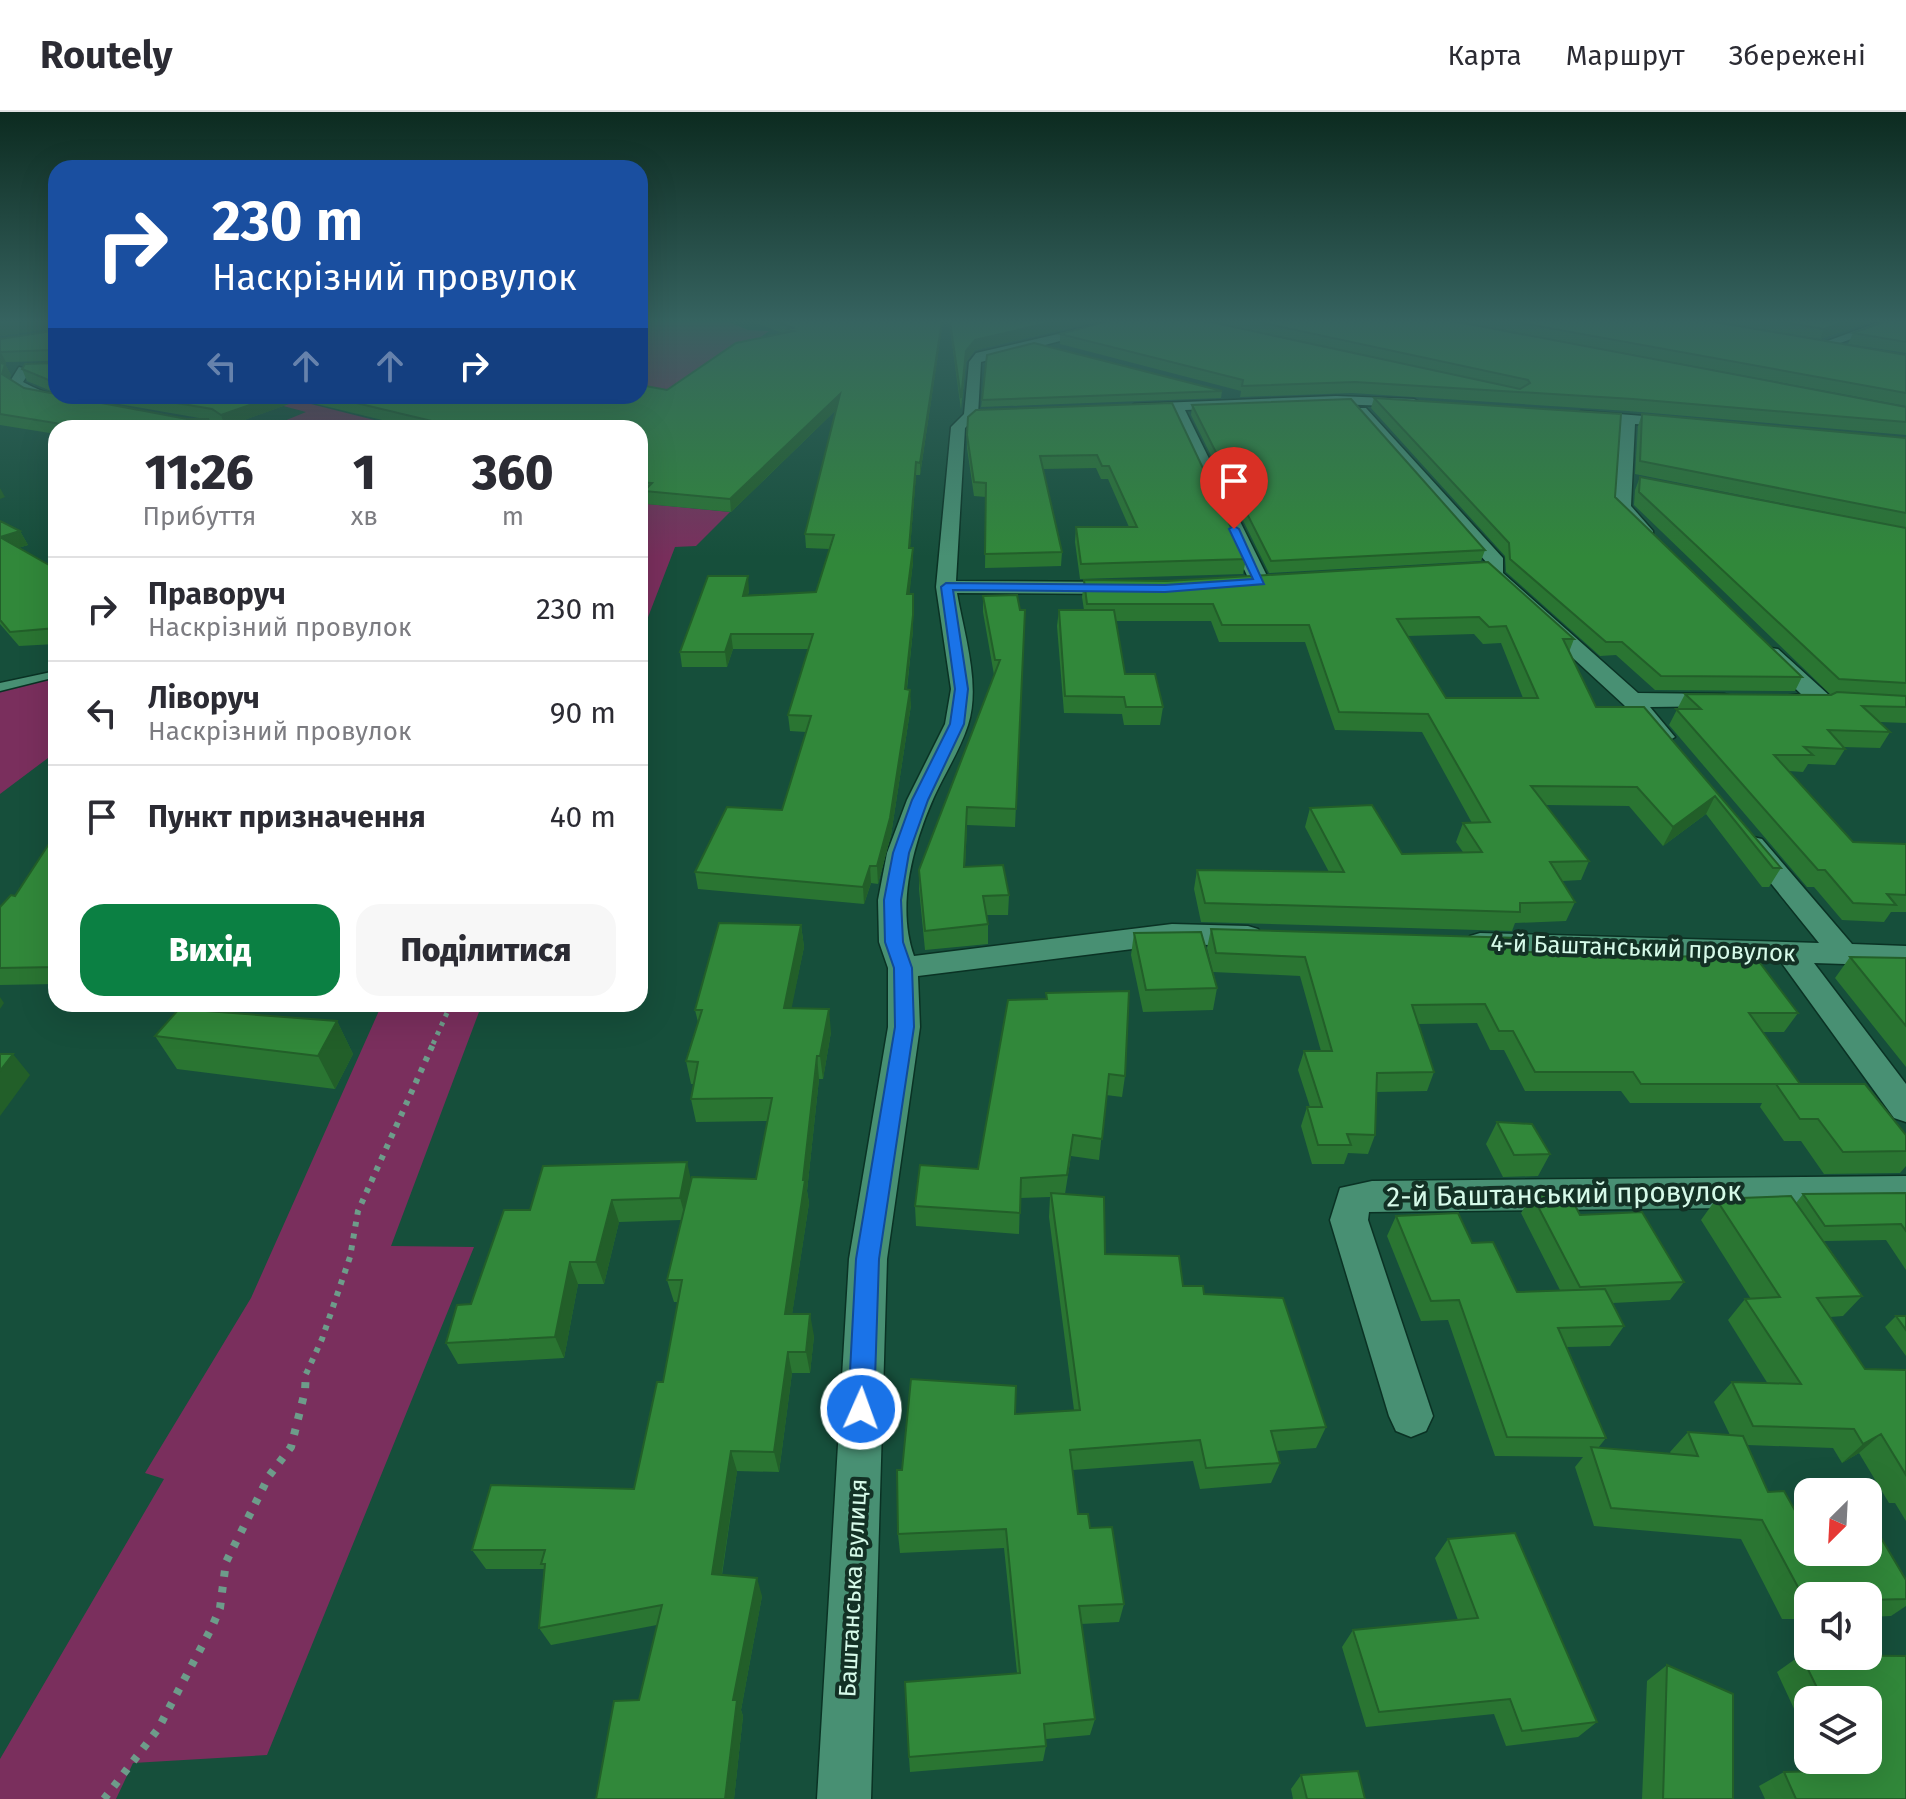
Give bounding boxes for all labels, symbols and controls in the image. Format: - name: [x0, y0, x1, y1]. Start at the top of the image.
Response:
- text: Routely: [40, 32, 172, 78]
- text: Карта: [1448, 39, 1522, 72]
- text: Маршрут: [1566, 39, 1685, 72]
- text: Збережені: [1729, 39, 1866, 72]
- text: 230 m: [212, 188, 363, 255]
- icon: right: [80, 192, 184, 296]
- text: Наскрізний провулок: [212, 256, 577, 300]
- icon: left: [200, 344, 244, 388]
- icon: ahead: [284, 344, 328, 388]
- icon: ahead: [368, 344, 412, 388]
- icon: right: [452, 344, 496, 388]
- text: 11:26: [145, 444, 254, 502]
- text: 1: [353, 444, 376, 502]
- text: 360: [472, 444, 554, 502]
- pin: [1200, 447, 1268, 529]
- icon: arrive: [1212, 459, 1256, 503]
- text: Прибуття: [142, 501, 256, 532]
- text: хв: [351, 501, 378, 532]
- text: m: [502, 501, 524, 532]
- text: Праворуч: [148, 576, 286, 612]
- icon: right: [80, 587, 124, 631]
- text: 230 m: [536, 591, 616, 627]
- text: Наскрізний провулок: [148, 612, 411, 643]
- text: Ліворуч: [148, 680, 260, 716]
- icon: left: [80, 691, 124, 735]
- text: 90 m: [550, 695, 616, 731]
- text: Наскрізний провулок: [148, 716, 411, 747]
- icon: arrive: [80, 795, 124, 839]
- text: Пункт призначення: [148, 799, 426, 835]
- text: 40 m: [550, 799, 616, 835]
- button: Вихід: [80, 904, 340, 996]
- button: Поділитися: [356, 904, 616, 996]
- street label: 4-й Баштанський провулок: [1490, 929, 1797, 967]
- street label: 2-й Баштанський провулок: [1386, 1174, 1742, 1214]
- position arrow: [819, 1367, 903, 1451]
- street label: Баштанська вулиця: [833, 1478, 873, 1698]
- north arrow: [1794, 1478, 1882, 1566]
- map controls: [1794, 1478, 1882, 1774]
- button: sound: [1794, 1582, 1882, 1670]
- button: layers: [1794, 1686, 1882, 1774]

